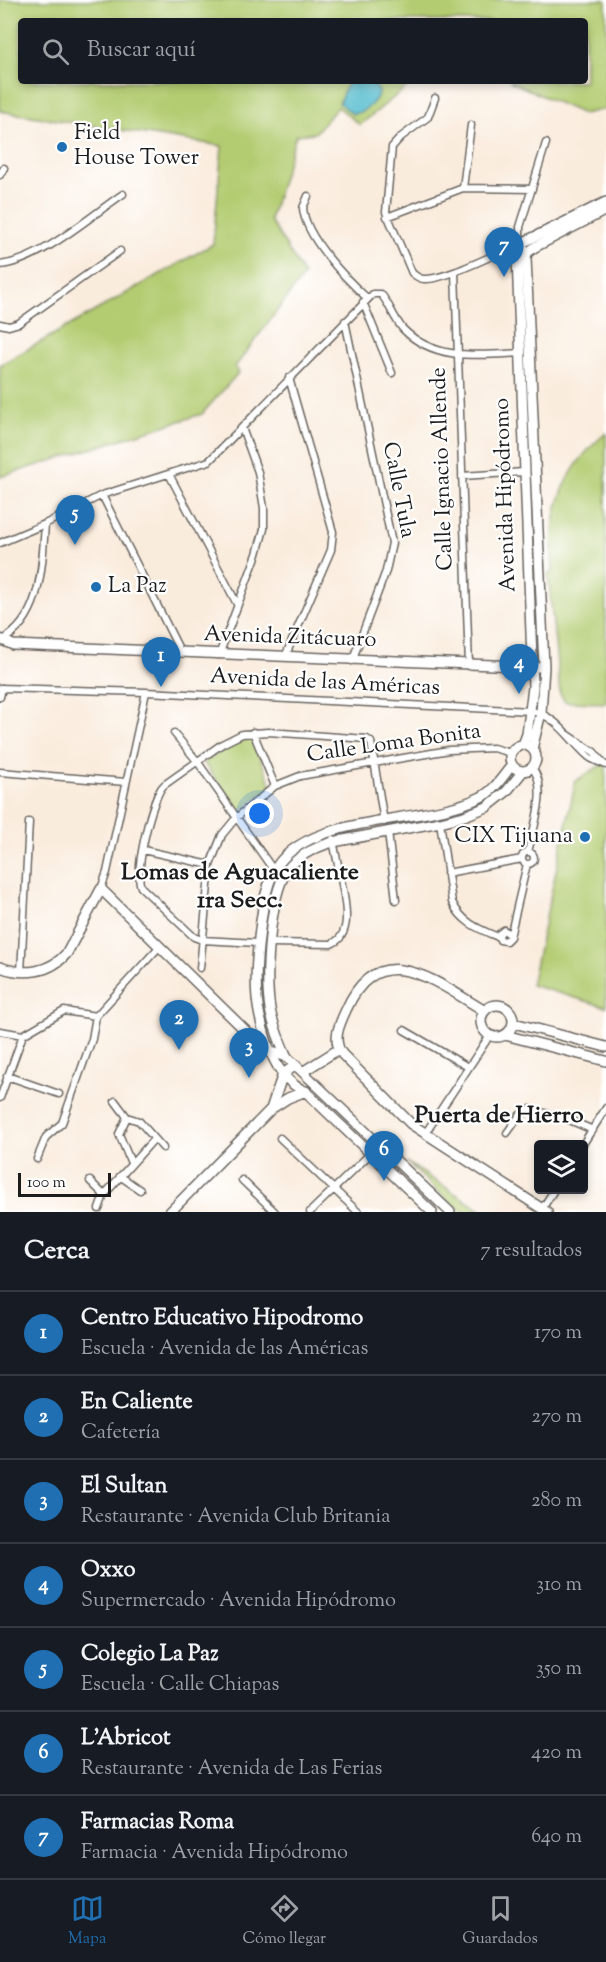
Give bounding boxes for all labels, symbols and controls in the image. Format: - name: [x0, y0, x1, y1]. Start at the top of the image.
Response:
- search box: [18, 18, 588, 84]
- icon: search: [39, 35, 72, 68]
- text: Buscar aquí: [87, 35, 196, 67]
- place label: Field House Tower: [74, 118, 199, 175]
- marker: Field House Tower: [55, 140, 69, 154]
- pin: 7: [484, 228, 524, 277]
- street label: Calle Ignacio Allende: [423, 367, 463, 571]
- street label: Avenida Hipódromo: [487, 397, 525, 593]
- street label: Calle Tula: [373, 439, 423, 541]
- pin: 5: [56, 496, 94, 545]
- place label: La Paz: [108, 571, 167, 603]
- marker: La Paz: [89, 580, 103, 594]
- street label: Avenida Zitácuaro: [203, 619, 377, 657]
- pin: 1: [142, 638, 180, 687]
- pin: 4: [500, 644, 538, 694]
- street label: Avenida de las Américas: [209, 661, 441, 705]
- street label: Calle Loma Bonita: [305, 716, 483, 772]
- your location: [245, 799, 274, 828]
- place label: CIX Tijuana: [454, 821, 573, 853]
- marker: CIX Tijuana: [578, 830, 592, 844]
- district label: Lomas de Aguacaliente 1ra Secc.: [121, 856, 359, 918]
- pin: 2: [160, 1000, 198, 1050]
- pin: 3: [230, 1028, 268, 1078]
- district label: Puerta de Hierro: [414, 1099, 584, 1133]
- pin: 6: [364, 1132, 404, 1181]
- map controls: [534, 1140, 588, 1194]
- button: layers: [534, 1140, 588, 1194]
- scale bar: [18, 1170, 111, 1198]
- text: 100 m: [27, 1172, 66, 1195]
- text: Cerca: [24, 1233, 90, 1270]
- text: 7 resultados: [480, 1237, 582, 1266]
- text: Centro Educativo Hipodromo: [81, 1303, 363, 1335]
- text: 1: [40, 1319, 47, 1348]
- text: 170 m: [534, 1319, 582, 1348]
- text: Escuela · Avenida de las Américas: [81, 1335, 368, 1364]
- text: En Caliente: [81, 1387, 193, 1419]
- text: 2: [39, 1403, 48, 1432]
- text: 270 m: [532, 1403, 582, 1432]
- text: Cafetería: [81, 1419, 160, 1448]
- text: El Sultan: [81, 1471, 167, 1503]
- text: 3: [39, 1487, 48, 1516]
- text: 280 m: [531, 1487, 582, 1516]
- text: Restaurante · Avenida Club Britania: [81, 1503, 390, 1532]
- text: Oxxo: [81, 1555, 136, 1587]
- text: 4: [38, 1571, 49, 1600]
- text: 310 m: [536, 1571, 582, 1600]
- text: Supermercado · Avenida Hipódromo: [81, 1587, 396, 1616]
- text: Colegio La Paz: [81, 1639, 218, 1671]
- text: 5: [40, 1655, 47, 1684]
- text: 350 m: [536, 1655, 582, 1684]
- text: Escuela · Calle Chiapas: [81, 1671, 279, 1700]
- text: L'Abricot: [81, 1723, 170, 1755]
- text: 6: [39, 1739, 48, 1768]
- text: 420 m: [531, 1739, 582, 1768]
- text: Restaurante · Avenida de Las Ferias: [81, 1755, 382, 1784]
- text: Farmacias Roma: [81, 1807, 234, 1839]
- text: 7: [38, 1823, 49, 1852]
- text: 640 m: [531, 1823, 582, 1852]
- text: Farmacia · Avenida Hipódromo: [81, 1839, 348, 1868]
- tab: Mapa: [68, 1892, 106, 1951]
- tab: Cómo llegar: [242, 1892, 326, 1951]
- tab: Guardados: [462, 1892, 538, 1951]

